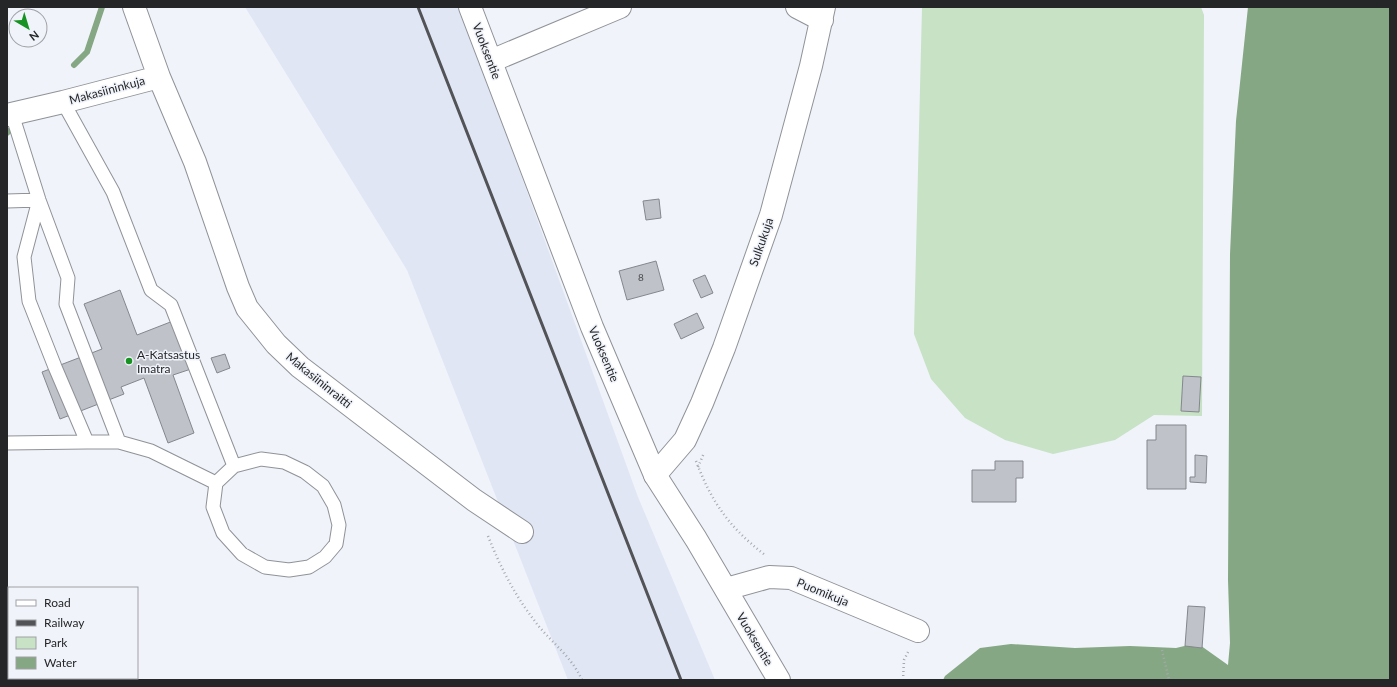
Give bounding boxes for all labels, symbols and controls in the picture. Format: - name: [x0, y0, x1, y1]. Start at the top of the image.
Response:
- north arrow: [8, 8, 48, 48]
- street label: Vuoksentie: [469, 21, 505, 81]
- text: N: [27, 29, 42, 44]
- street label: Makasiininkuja: [67, 73, 147, 107]
- street label: Sulkukuja: [746, 216, 776, 268]
- house number: 8: [638, 271, 644, 283]
- street label: Vuoksentie: [586, 324, 622, 384]
- place label: A-Katsastus Imatra: [137, 347, 200, 376]
- street label: Makasiininraitti: [283, 349, 355, 411]
- marker: A-Katsastus Imatra: [124, 356, 134, 366]
- street label: Puomikuja: [795, 575, 851, 609]
- legend: [8, 587, 138, 679]
- text: Road: [44, 595, 71, 610]
- street label: Vuoksentie: [733, 610, 777, 668]
- text: Railway: [44, 615, 85, 630]
- text: Park: [44, 635, 68, 650]
- text: Water: [44, 655, 77, 670]

